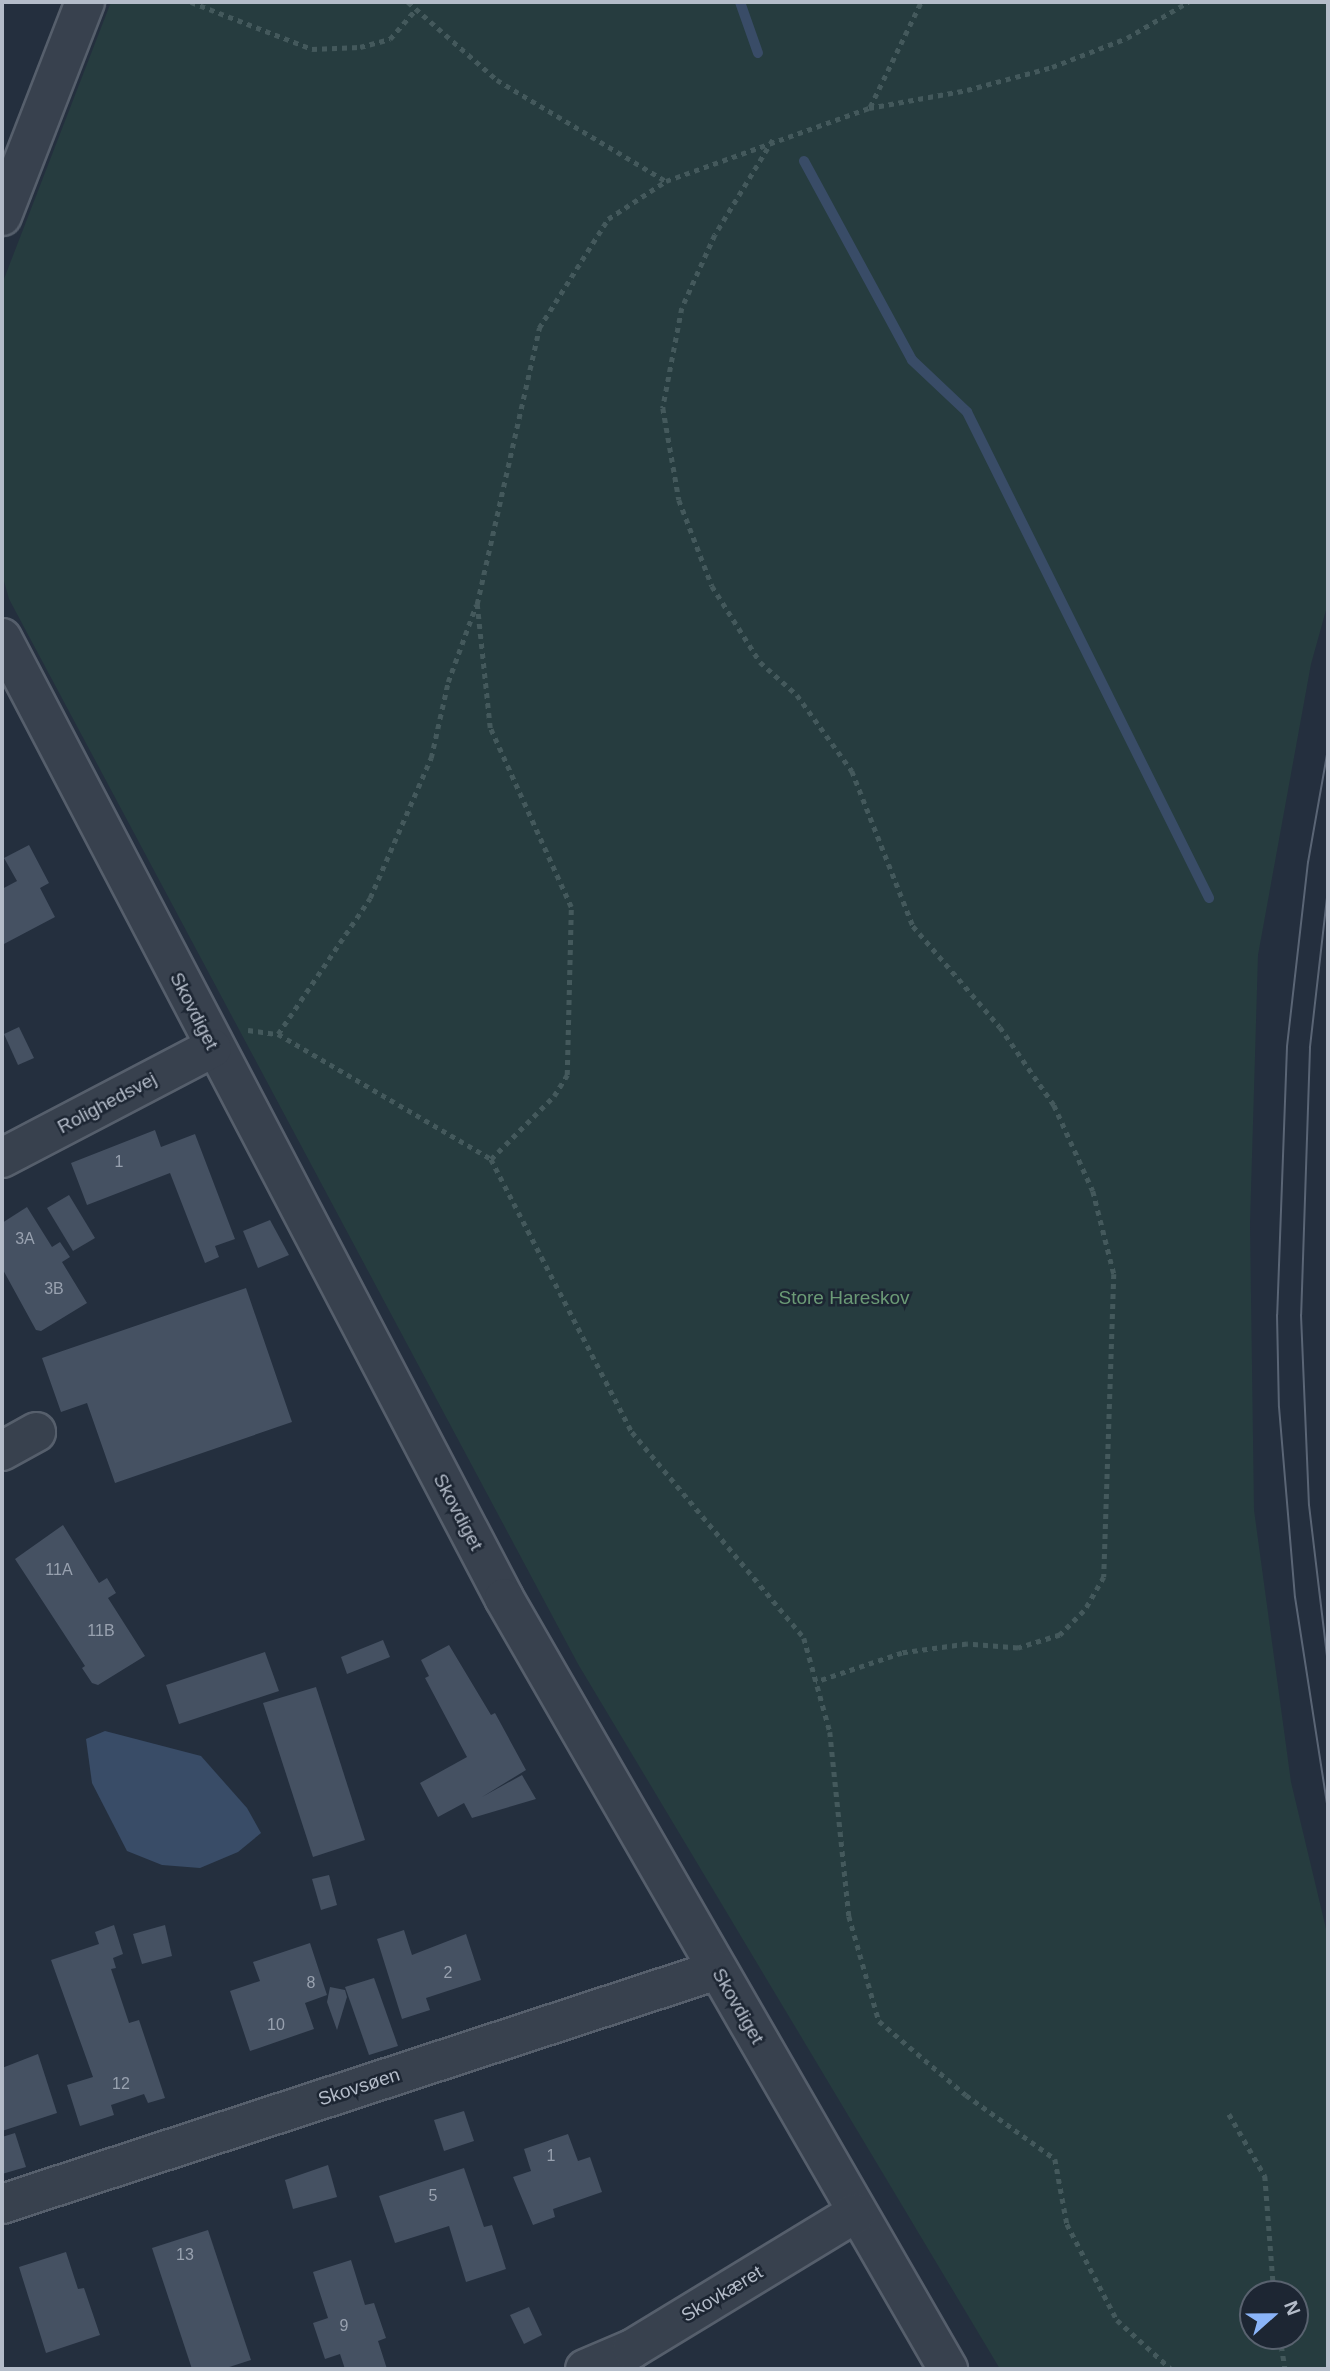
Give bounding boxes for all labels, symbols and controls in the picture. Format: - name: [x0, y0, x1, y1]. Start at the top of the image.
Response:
- street label: Skovdiget: [165, 969, 223, 1053]
- street label: Rolighedsvej: [54, 1067, 160, 1139]
- house number: 1: [115, 1152, 123, 1172]
- house number: 3A: [15, 1229, 35, 1249]
- house number: 3B: [44, 1279, 64, 1299]
- park label: Store Hareskov: [779, 1287, 909, 1309]
- street label: Skovdiget: [428, 1470, 488, 1554]
- house number: 11A: [45, 1560, 73, 1580]
- house number: 11B: [87, 1621, 115, 1641]
- house number: 2: [444, 1963, 452, 1983]
- street label: Skovdiget: [707, 1964, 769, 2048]
- house number: 8: [307, 1973, 315, 1993]
- house number: 10: [267, 2015, 285, 2035]
- street label: Skovsøen: [315, 2063, 403, 2111]
- house number: 12: [112, 2074, 130, 2094]
- house number: 1: [547, 2146, 555, 2166]
- house number: 5: [429, 2186, 437, 2206]
- house number: 13: [176, 2245, 194, 2265]
- street label: Skovkæret: [677, 2261, 767, 2327]
- north arrow: [1239, 2280, 1309, 2350]
- text: N: [1280, 2298, 1304, 2318]
- house number: 9: [340, 2316, 348, 2336]

